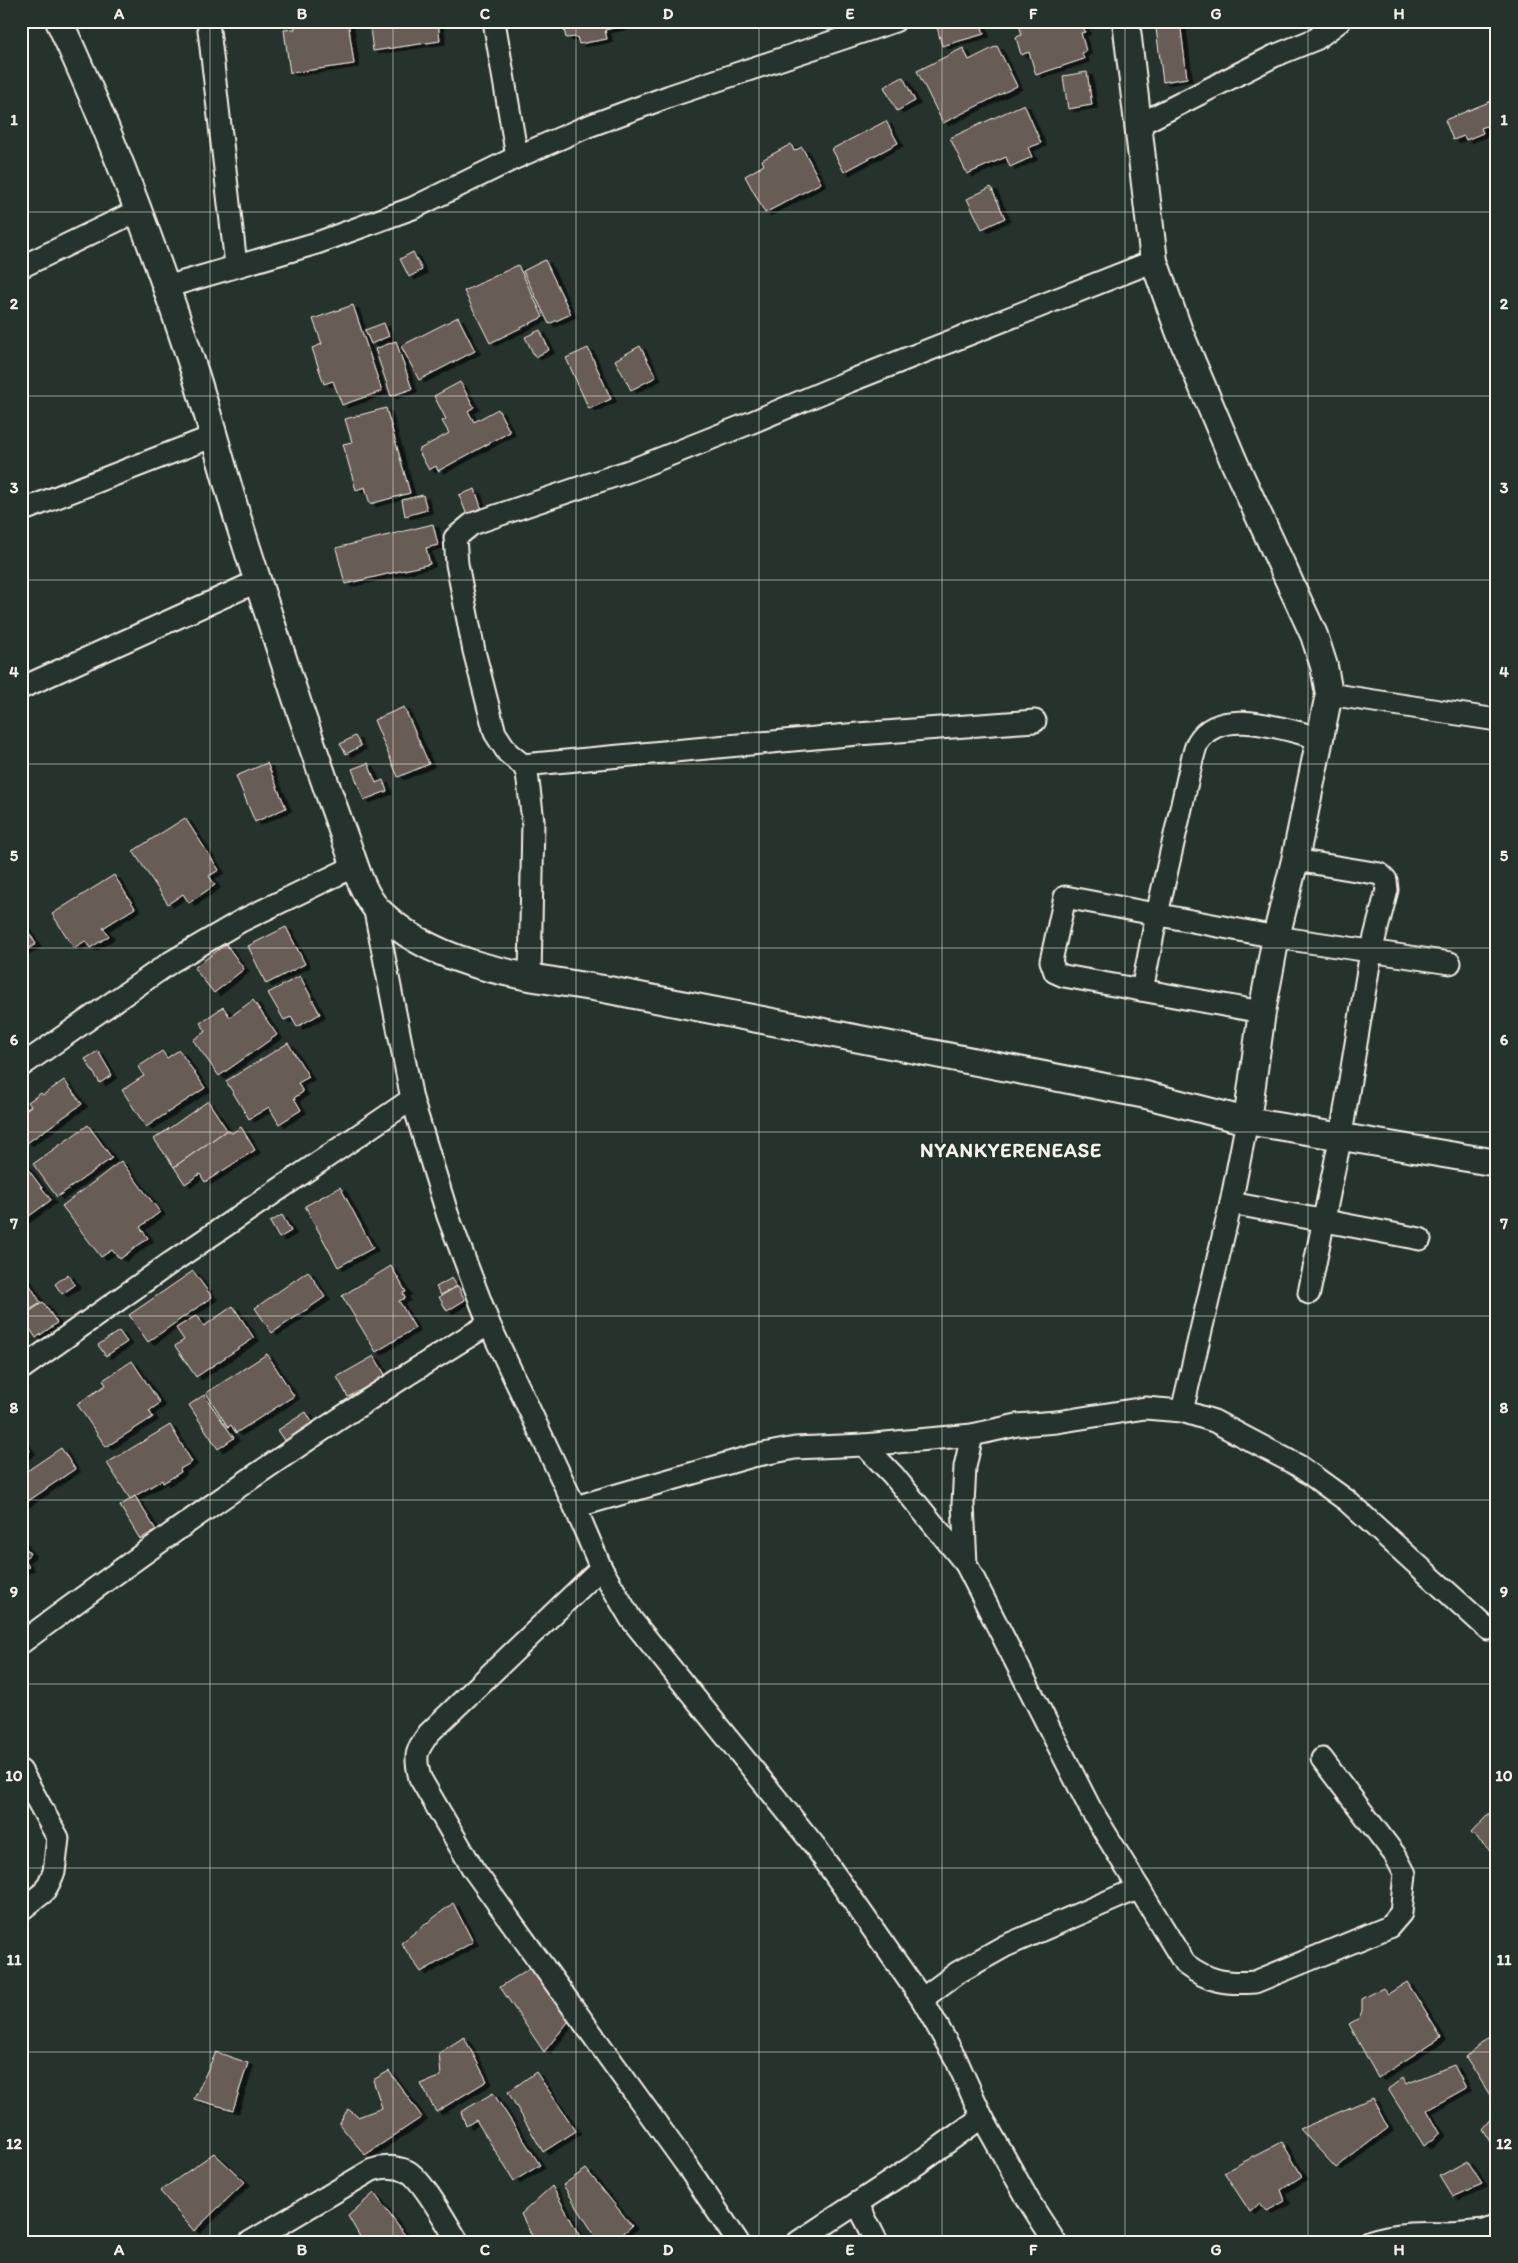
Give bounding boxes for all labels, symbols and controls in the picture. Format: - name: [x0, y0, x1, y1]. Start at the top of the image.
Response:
- text: A: [113, 4, 125, 23]
- text: B: [297, 4, 308, 23]
- text: C: [480, 4, 491, 23]
- text: D: [663, 4, 674, 23]
- text: E: [846, 4, 855, 23]
- text: F: [1029, 4, 1038, 23]
- text: G: [1210, 4, 1222, 23]
- text: H: [1393, 4, 1405, 23]
- text: 1: [10, 110, 18, 129]
- text: 1: [1500, 110, 1508, 129]
- text: 2: [10, 294, 19, 313]
- text: 2: [1500, 294, 1509, 313]
- text: 3: [10, 478, 19, 497]
- text: 3: [1500, 478, 1509, 497]
- text: 4: [9, 662, 19, 681]
- text: 4: [1499, 662, 1509, 681]
- text: 5: [10, 846, 19, 865]
- text: 5: [1500, 846, 1509, 865]
- text: 6: [10, 1030, 19, 1049]
- text: 6: [1500, 1030, 1509, 1049]
- district label: NYANKYERENEASE: [920, 1138, 1102, 1162]
- text: 7: [9, 1214, 18, 1233]
- text: 7: [1499, 1214, 1508, 1233]
- text: 8: [10, 1398, 19, 1417]
- text: 8: [1500, 1398, 1509, 1417]
- text: 9: [10, 1582, 18, 1601]
- text: 9: [1500, 1582, 1508, 1601]
- text: 10: [5, 1766, 23, 1785]
- text: 10: [1495, 1766, 1513, 1785]
- text: 11: [7, 1950, 22, 1969]
- text: 11: [1497, 1950, 1512, 1969]
- text: 12: [6, 2134, 23, 2153]
- text: 12: [1496, 2134, 1513, 2153]
- text: A: [113, 2240, 125, 2259]
- text: B: [297, 2240, 308, 2259]
- text: C: [480, 2240, 491, 2259]
- text: D: [663, 2240, 674, 2259]
- text: E: [846, 2240, 855, 2259]
- text: F: [1029, 2240, 1038, 2259]
- text: G: [1210, 2240, 1222, 2259]
- text: H: [1393, 2240, 1405, 2259]

